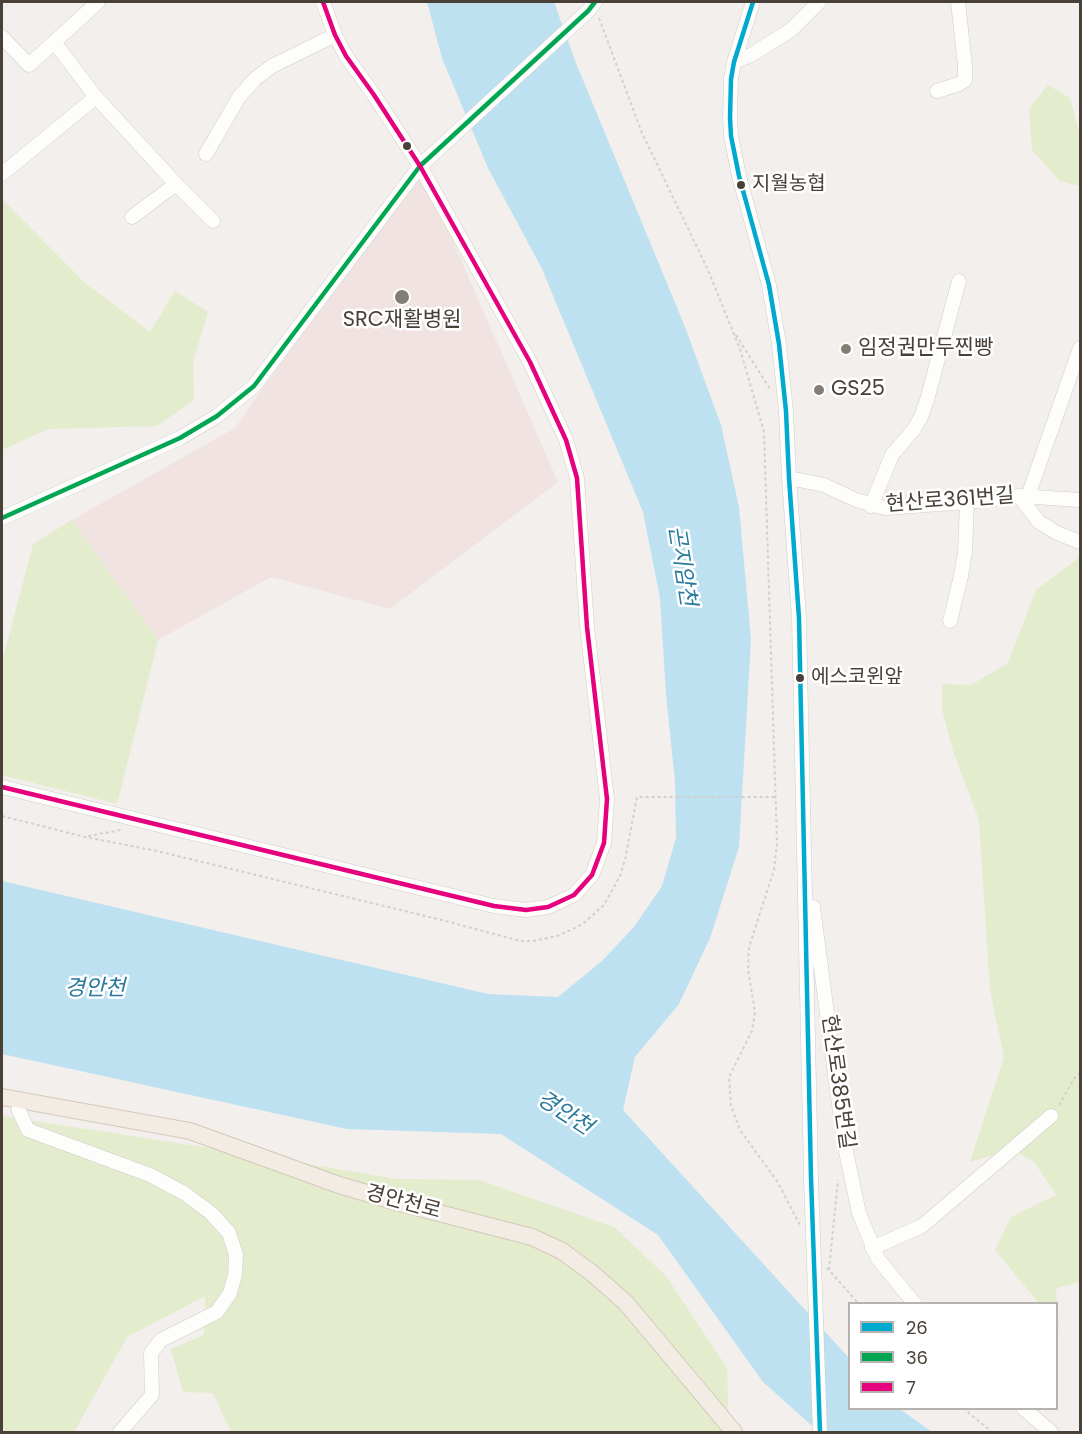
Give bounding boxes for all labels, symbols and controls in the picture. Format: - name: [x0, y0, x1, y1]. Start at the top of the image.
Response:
- unlabelled marker: [401, 140, 413, 152]
- place label: 지월농협: [752, 173, 826, 197]
- marker: 지월농협: [735, 179, 747, 191]
- marker: SRC재활병원: [393, 288, 411, 306]
- place label: SRC재활병원: [343, 308, 461, 334]
- place label: 임정권만두찐빵: [858, 336, 993, 362]
- marker: 임정권만두찐빵: [839, 342, 853, 356]
- place label: GS25: [831, 377, 885, 403]
- marker: GS25: [812, 383, 826, 397]
- street label: 현산로361번길: [885, 484, 1015, 518]
- water label: 곤지암천: [662, 524, 700, 608]
- place label: 에스코윈앞: [811, 666, 903, 690]
- marker: 에스코윈앞: [794, 672, 806, 684]
- water label: 경안천: [65, 976, 125, 1002]
- street label: 현산로385번길: [815, 1013, 859, 1151]
- water label: 경안천: [531, 1086, 597, 1142]
- street label: 경안천로: [362, 1181, 444, 1225]
- legend: [848, 1302, 1058, 1410]
- text: 26: [906, 1315, 928, 1340]
- text: 36: [906, 1345, 928, 1370]
- text: 7: [906, 1375, 916, 1400]

